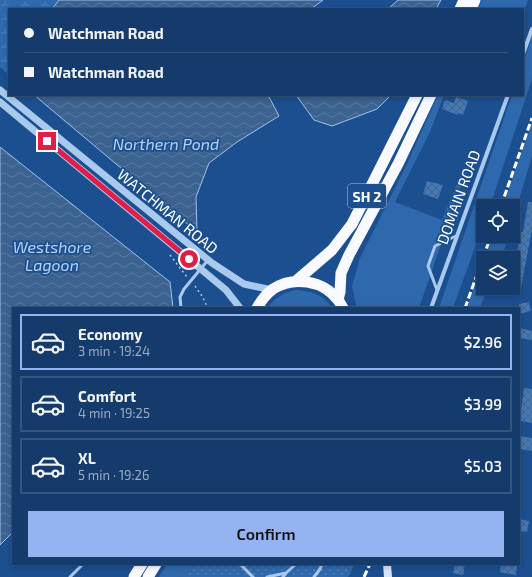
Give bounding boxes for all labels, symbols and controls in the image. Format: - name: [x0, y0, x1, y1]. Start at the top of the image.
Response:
- text: Watchman Road: [48, 24, 164, 42]
- text: Watchman Road: [48, 63, 164, 81]
- route end: [38, 132, 56, 150]
- water label: Northern Pond: [113, 134, 219, 153]
- street label: DOMAIN ROAD: [433, 147, 483, 247]
- street label: WATCHMAN ROAD: [114, 165, 222, 257]
- road number: SH 2: [348, 184, 386, 208]
- map controls: [476, 199, 520, 295]
- button: locate: [476, 199, 520, 243]
- water label: Westshore Lagoon: [13, 237, 92, 274]
- route start: [180, 250, 198, 268]
- button: layers: [476, 251, 520, 295]
- icon: car: [30, 324, 66, 360]
- text: Economy: [78, 325, 143, 343]
- text: $2.96: [464, 333, 502, 351]
- text: 3 min · 19:24: [78, 343, 150, 359]
- icon: car: [30, 386, 66, 422]
- text: Comfort: [78, 387, 136, 405]
- text: $3.99: [464, 395, 502, 413]
- text: 4 min · 19:25: [78, 405, 150, 421]
- icon: car: [30, 448, 66, 484]
- text: XL: [78, 449, 96, 467]
- text: $5.03: [464, 457, 502, 475]
- text: 5 min · 19:26: [78, 467, 149, 483]
- button: Confirm: [28, 511, 504, 557]

